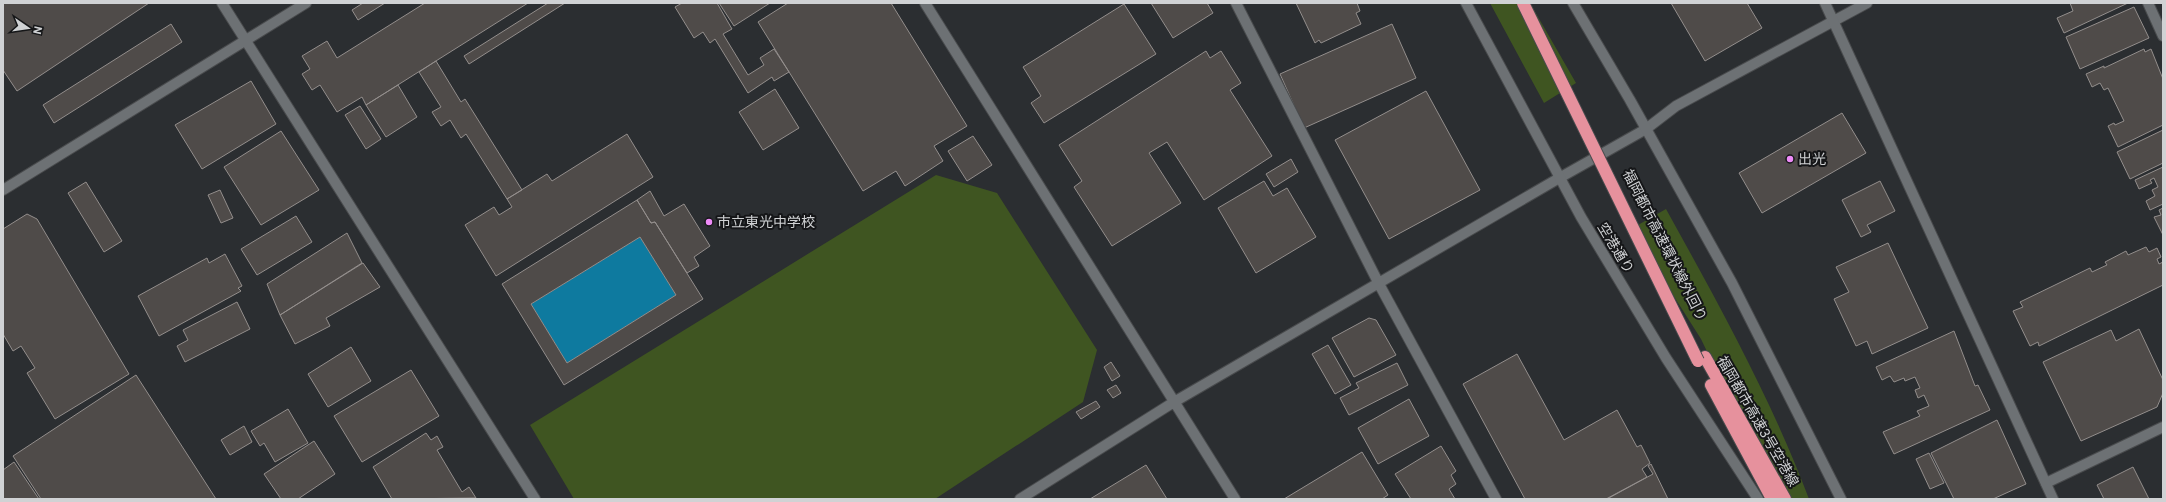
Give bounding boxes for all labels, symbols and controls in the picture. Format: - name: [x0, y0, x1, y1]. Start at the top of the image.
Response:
- north arrow: [8, 8, 48, 48]
- text: N: [30, 25, 44, 36]
- place label: 出光: [1798, 151, 1826, 167]
- marker: 出光: [1785, 154, 1795, 164]
- street label: 福岡都市高速環状線外回り: [1620, 167, 1710, 323]
- place label: 市立東光中学校: [717, 214, 815, 230]
- marker: 市立東光中学校: [704, 217, 714, 227]
- street label: 空港通り: [1595, 220, 1637, 276]
- street label: 福岡都市高速3号空港線: [1714, 353, 1802, 489]

